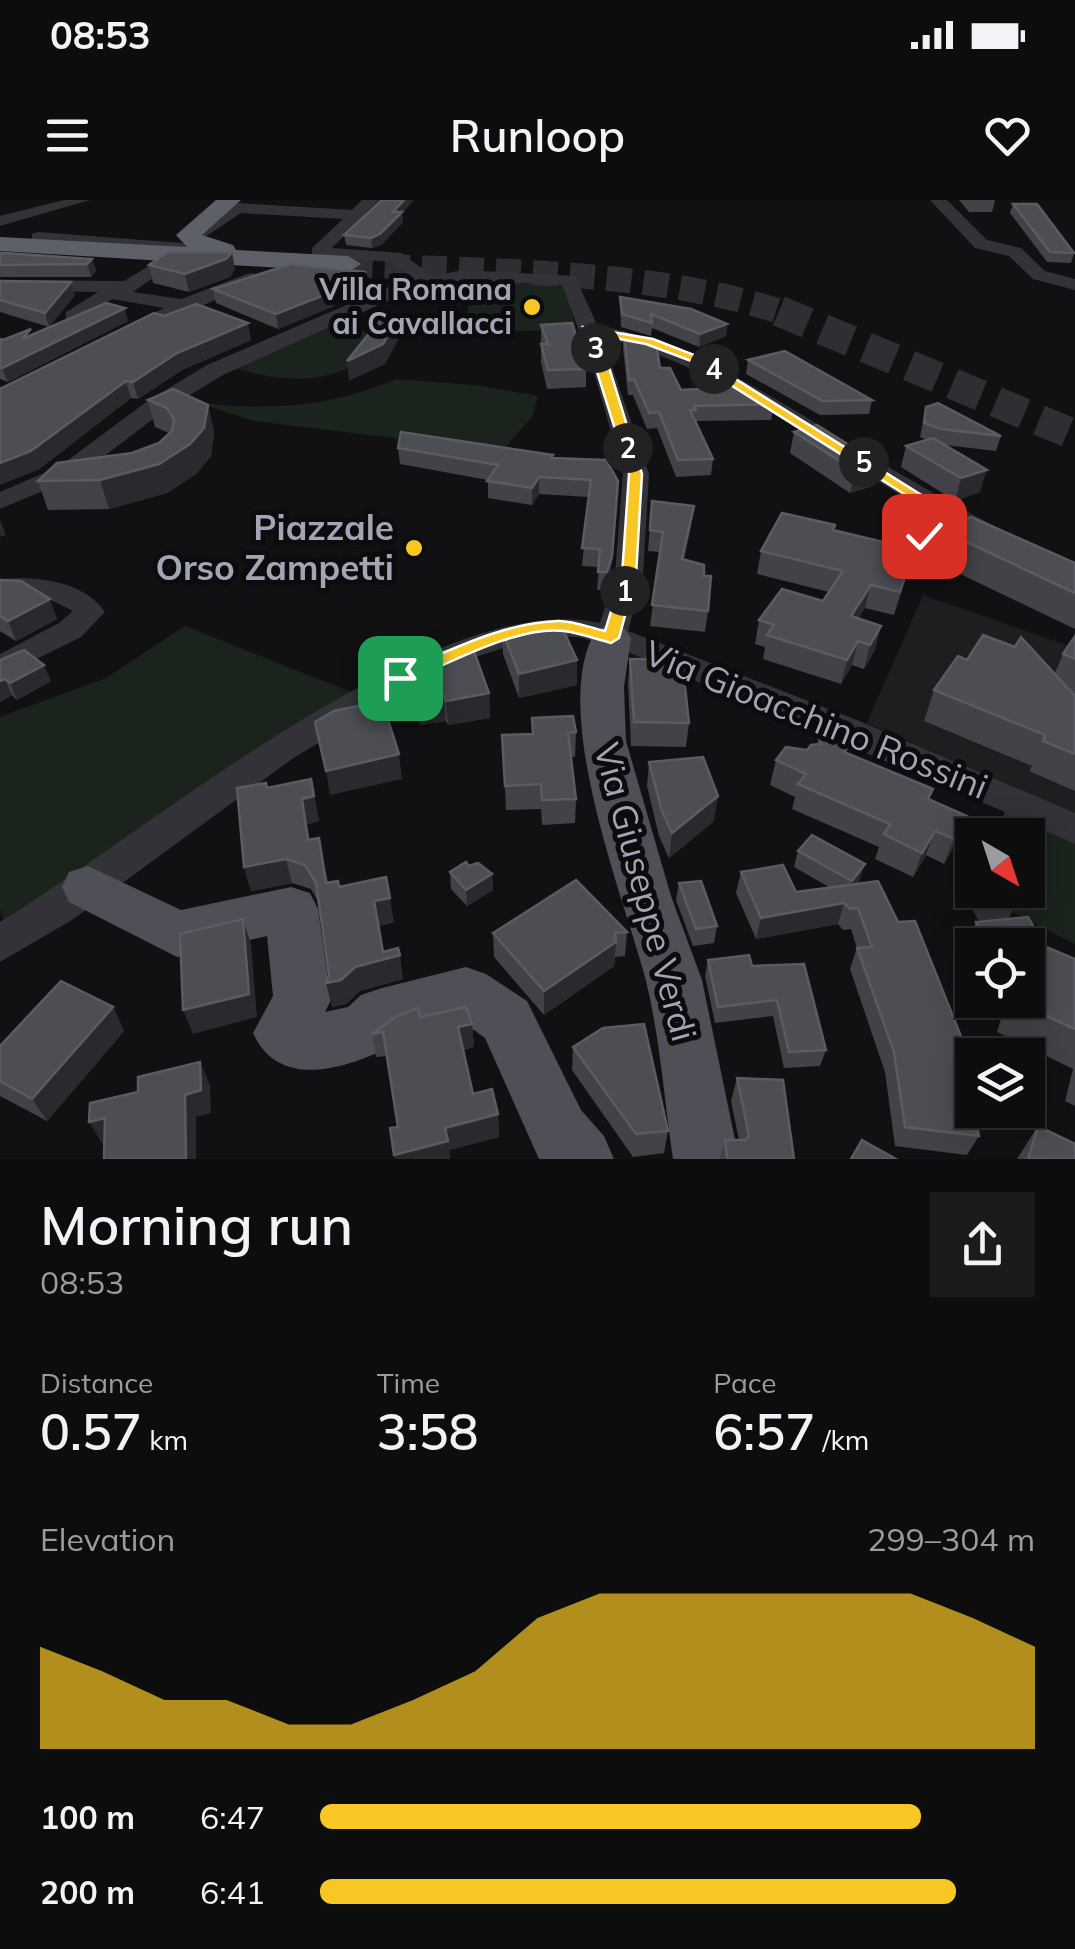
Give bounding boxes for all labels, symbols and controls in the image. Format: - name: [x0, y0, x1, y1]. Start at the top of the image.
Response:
- text: 08:53: [50, 11, 151, 59]
- text: Runloop: [450, 107, 625, 163]
- icon: menu: [40, 108, 95, 163]
- icon: heart: [980, 108, 1035, 163]
- place label: Villa Romana ai Cavallacci: [318, 270, 512, 342]
- marker: Villa Romana ai Cavallacci: [521, 296, 543, 318]
- pin: 3: [571, 323, 621, 373]
- text: 3: [588, 330, 604, 365]
- pin: 4: [689, 344, 739, 394]
- text: 4: [706, 351, 722, 386]
- pin: 2: [603, 423, 653, 473]
- text: 2: [620, 430, 636, 465]
- pin: 5: [839, 437, 889, 487]
- text: 5: [856, 444, 872, 479]
- pin: [882, 494, 967, 579]
- place label: Piazzale Orso Zampetti: [155, 505, 394, 589]
- icon: check: [897, 509, 952, 564]
- marker: Piazzale Orso Zampetti: [403, 537, 425, 559]
- pin: 1: [600, 566, 650, 616]
- text: 1: [617, 573, 633, 608]
- street label: Via Gioacchino Rossini: [638, 630, 994, 808]
- pin: [358, 636, 443, 721]
- icon: arrive: [373, 651, 428, 706]
- street label: Via Giuseppe Verdi: [585, 738, 707, 1046]
- north arrow: [955, 818, 1045, 908]
- map controls: [955, 818, 1045, 1128]
- button: locate: [955, 928, 1045, 1018]
- button: layers: [955, 1038, 1045, 1128]
- text: Morning run: [40, 1190, 353, 1259]
- button: share: [930, 1192, 1035, 1297]
- text: 08:53: [40, 1262, 124, 1302]
- text: Distance: [40, 1365, 153, 1400]
- text: Time: [377, 1365, 440, 1400]
- text: Pace: [713, 1365, 777, 1400]
- text: 0.57: [40, 1400, 142, 1463]
- text: 3:58: [377, 1400, 479, 1463]
- text: 6:57: [713, 1400, 815, 1463]
- text: km: [142, 1422, 188, 1457]
- text: /km: [815, 1422, 869, 1457]
- text: Elevation: [40, 1519, 175, 1559]
- text: 299–304 m: [867, 1519, 1035, 1559]
- text: 100 m: [40, 1797, 135, 1837]
- text: 6:47: [200, 1797, 265, 1837]
- text: 200 m: [40, 1872, 135, 1912]
- text: 6:41: [200, 1872, 265, 1912]

